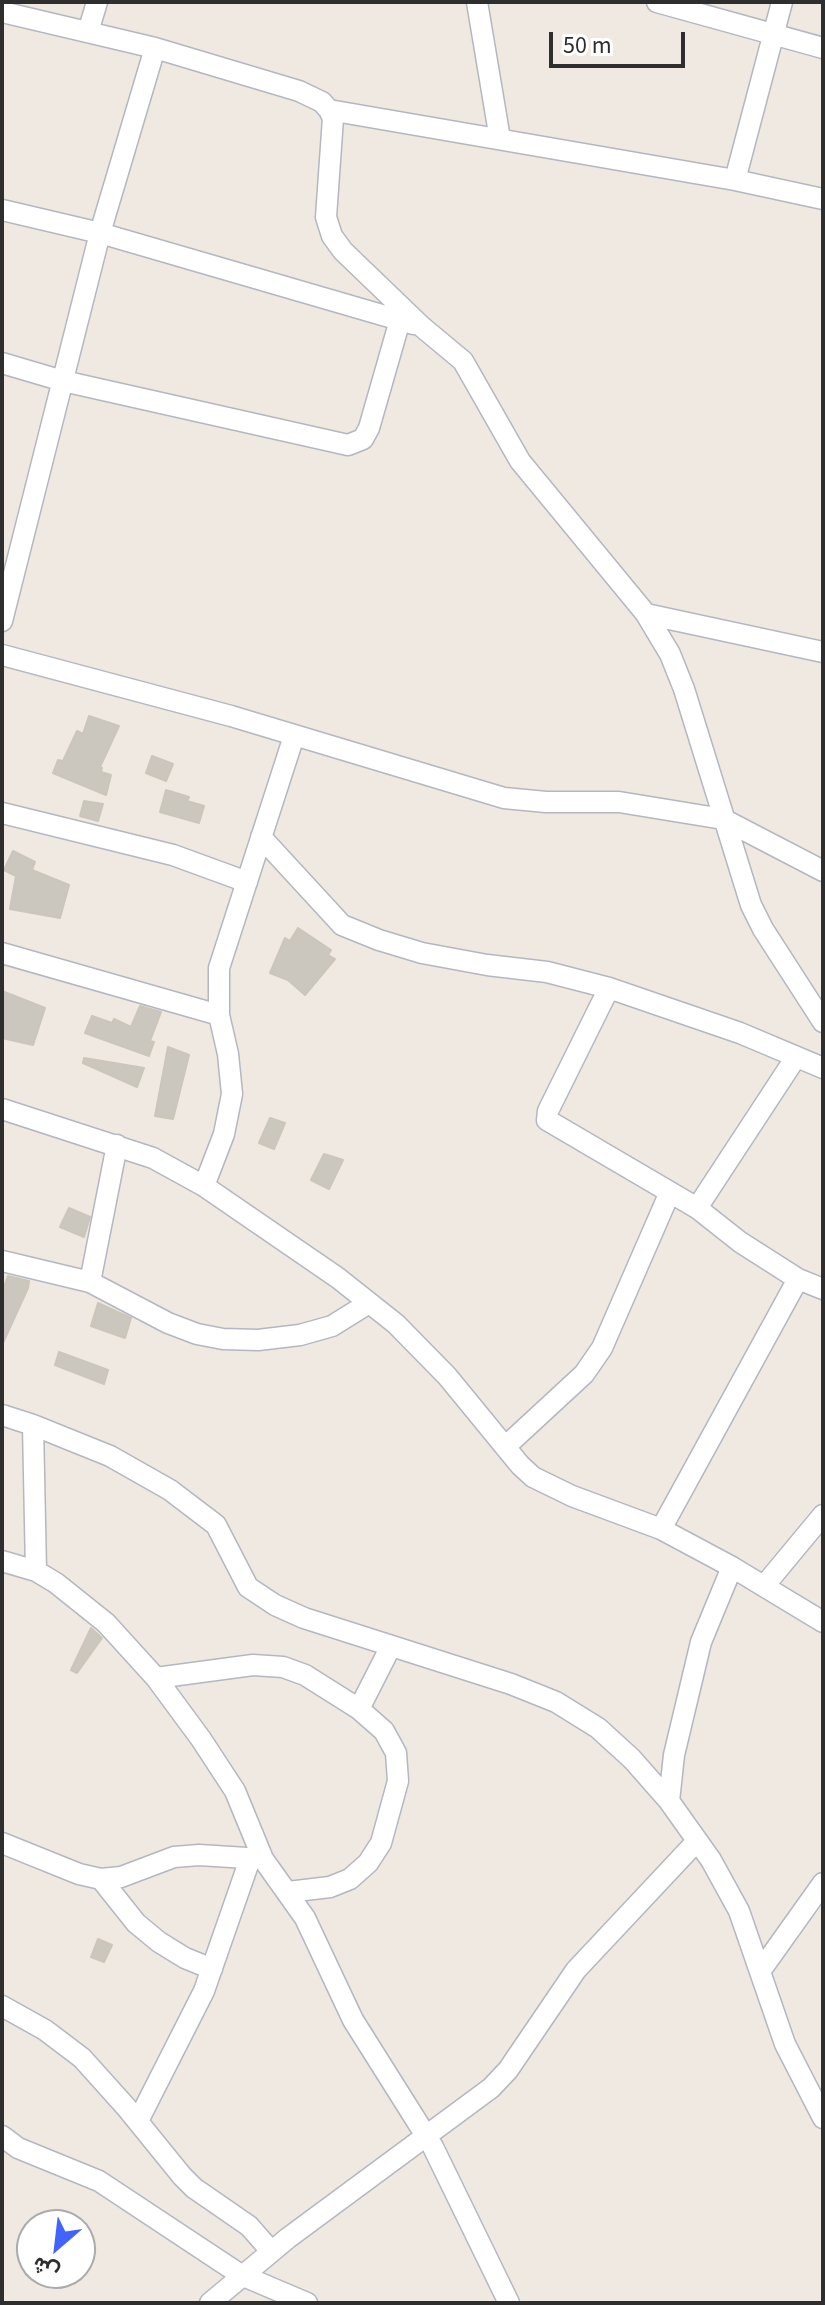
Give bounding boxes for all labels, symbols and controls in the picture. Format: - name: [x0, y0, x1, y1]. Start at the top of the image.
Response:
- scale bar: [553, 16, 689, 66]
- text: 50 m: [563, 28, 612, 63]
- north arrow: [16, 2209, 96, 2289]
- text: ش: [26, 2248, 65, 2289]

